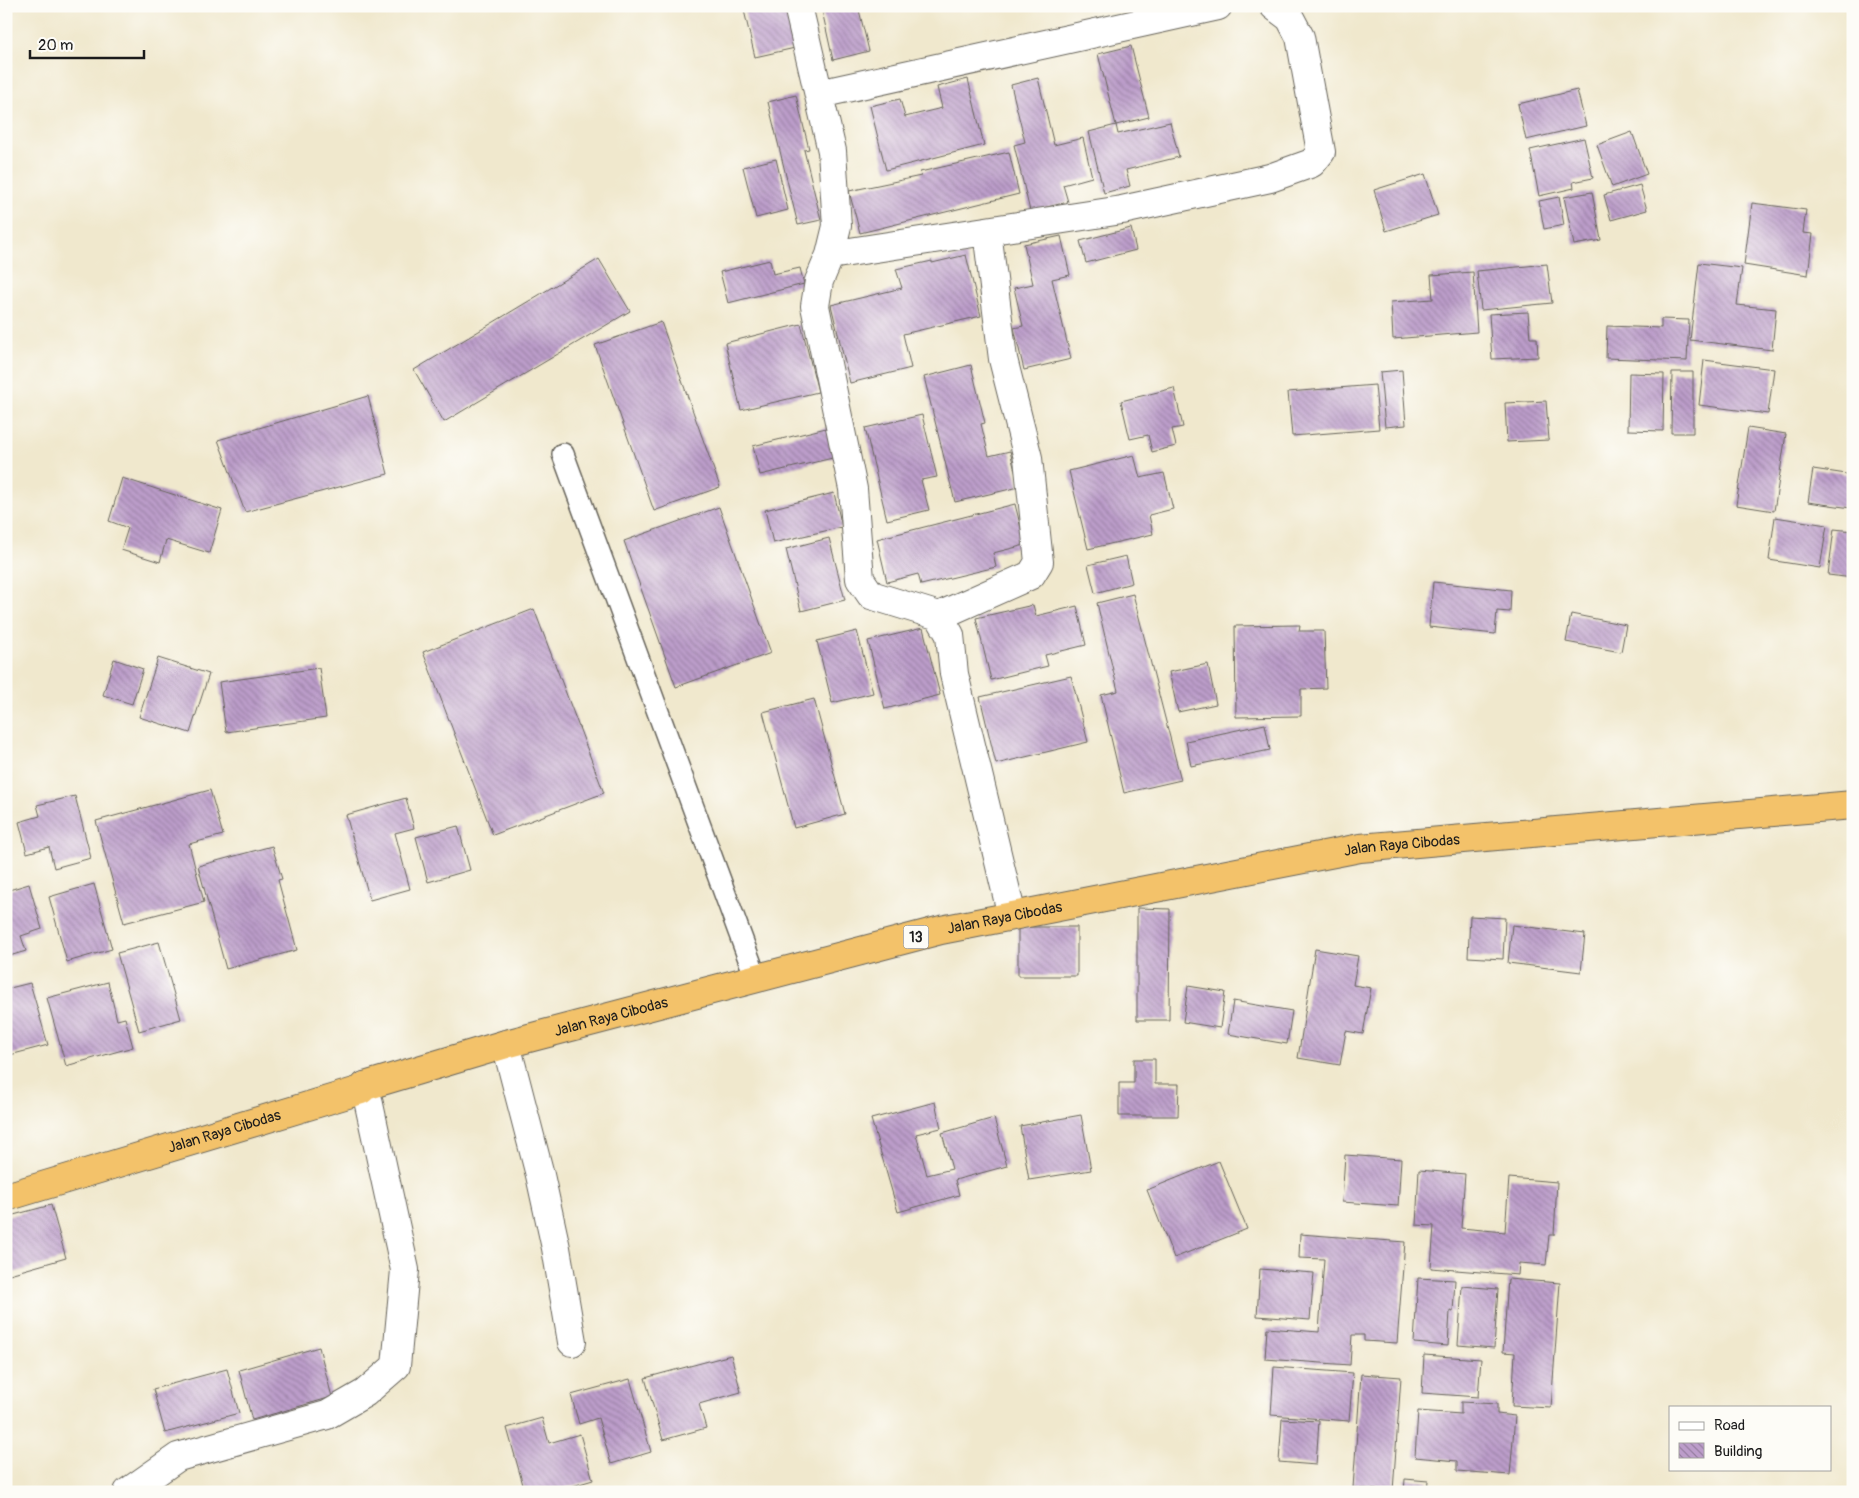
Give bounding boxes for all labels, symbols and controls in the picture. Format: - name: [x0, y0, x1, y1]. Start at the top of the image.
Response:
- scale bar: [30, 28, 144, 60]
- text: 20 m: [38, 36, 73, 55]
- street label: Jalan Raya Cibodas: [1342, 830, 1461, 861]
- street label: Jalan Raya Cibodas: [945, 897, 1064, 939]
- road number: 13: [904, 926, 928, 949]
- street label: Jalan Raya Cibodas: [552, 993, 670, 1041]
- street label: Jalan Raya Cibodas: [166, 1106, 283, 1158]
- legend: [1669, 1406, 1832, 1470]
- text: Road: [1714, 1416, 1745, 1435]
- text: Building: [1714, 1442, 1762, 1461]

